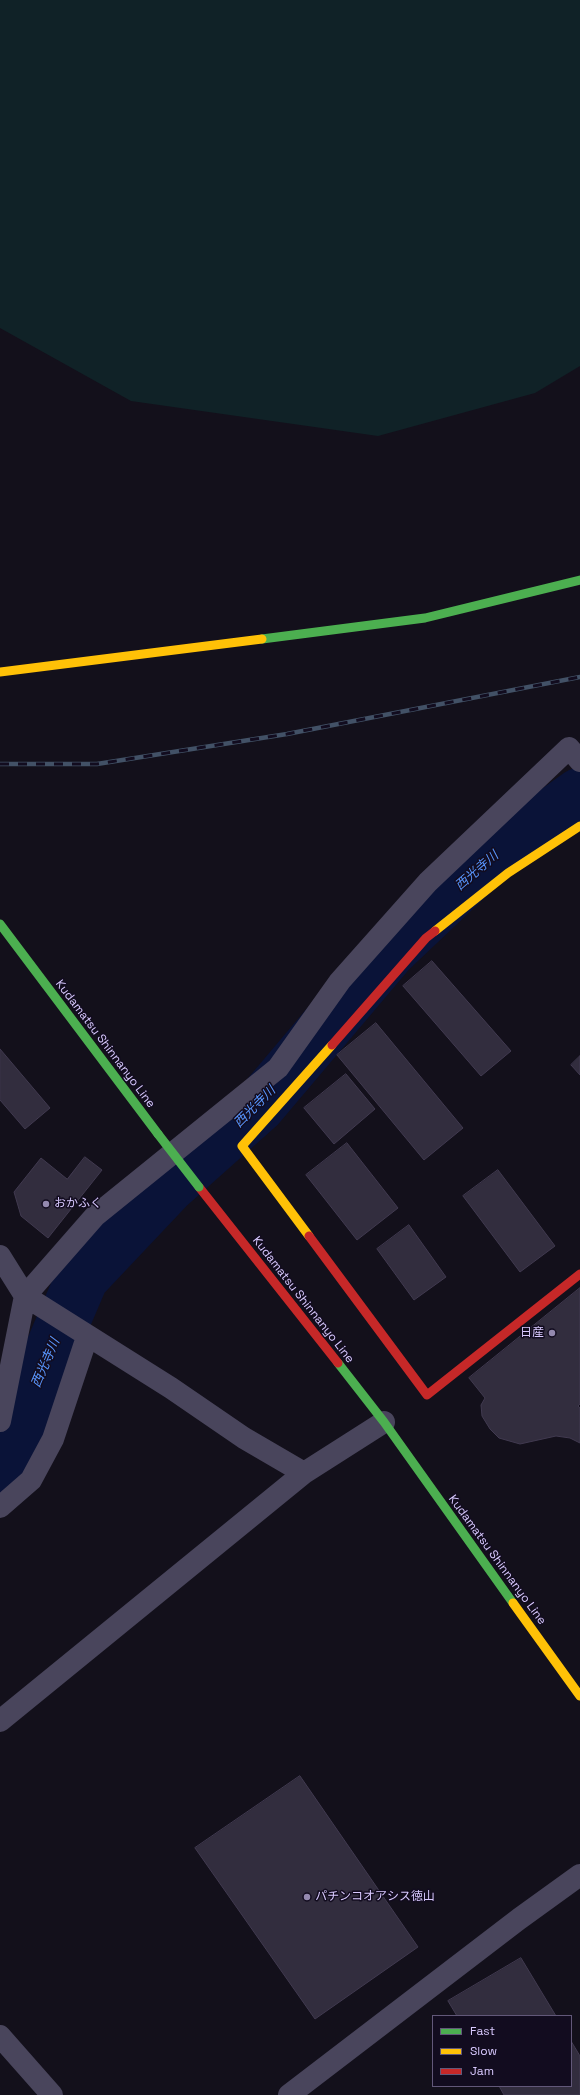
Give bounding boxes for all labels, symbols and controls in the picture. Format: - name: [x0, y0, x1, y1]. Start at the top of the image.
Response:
- water label: 西光寺川: [452, 848, 502, 894]
- street label: Kudamatsu Shinnanyo Line: [52, 977, 158, 1111]
- water label: 西光寺川: [231, 1083, 279, 1131]
- place label: おかふく: [54, 1197, 102, 1211]
- marker: おかふく: [41, 1199, 51, 1209]
- street label: Kudamatsu Shinnanyo Line: [249, 1234, 357, 1366]
- place label: 日産: [520, 1326, 544, 1340]
- marker: 日産: [547, 1328, 557, 1338]
- water label: 西光寺川: [29, 1336, 63, 1390]
- street label: Kudamatsu Shinnanyo Line: [445, 1492, 549, 1628]
- place label: パチンコオアシス徳山: [315, 1890, 435, 1904]
- marker: パチンコオアシス徳山: [302, 1892, 312, 1902]
- legend: [432, 2015, 572, 2087]
- text: Fast: [470, 2023, 495, 2039]
- text: Slow: [470, 2043, 497, 2059]
- text: Jam: [470, 2063, 494, 2079]

